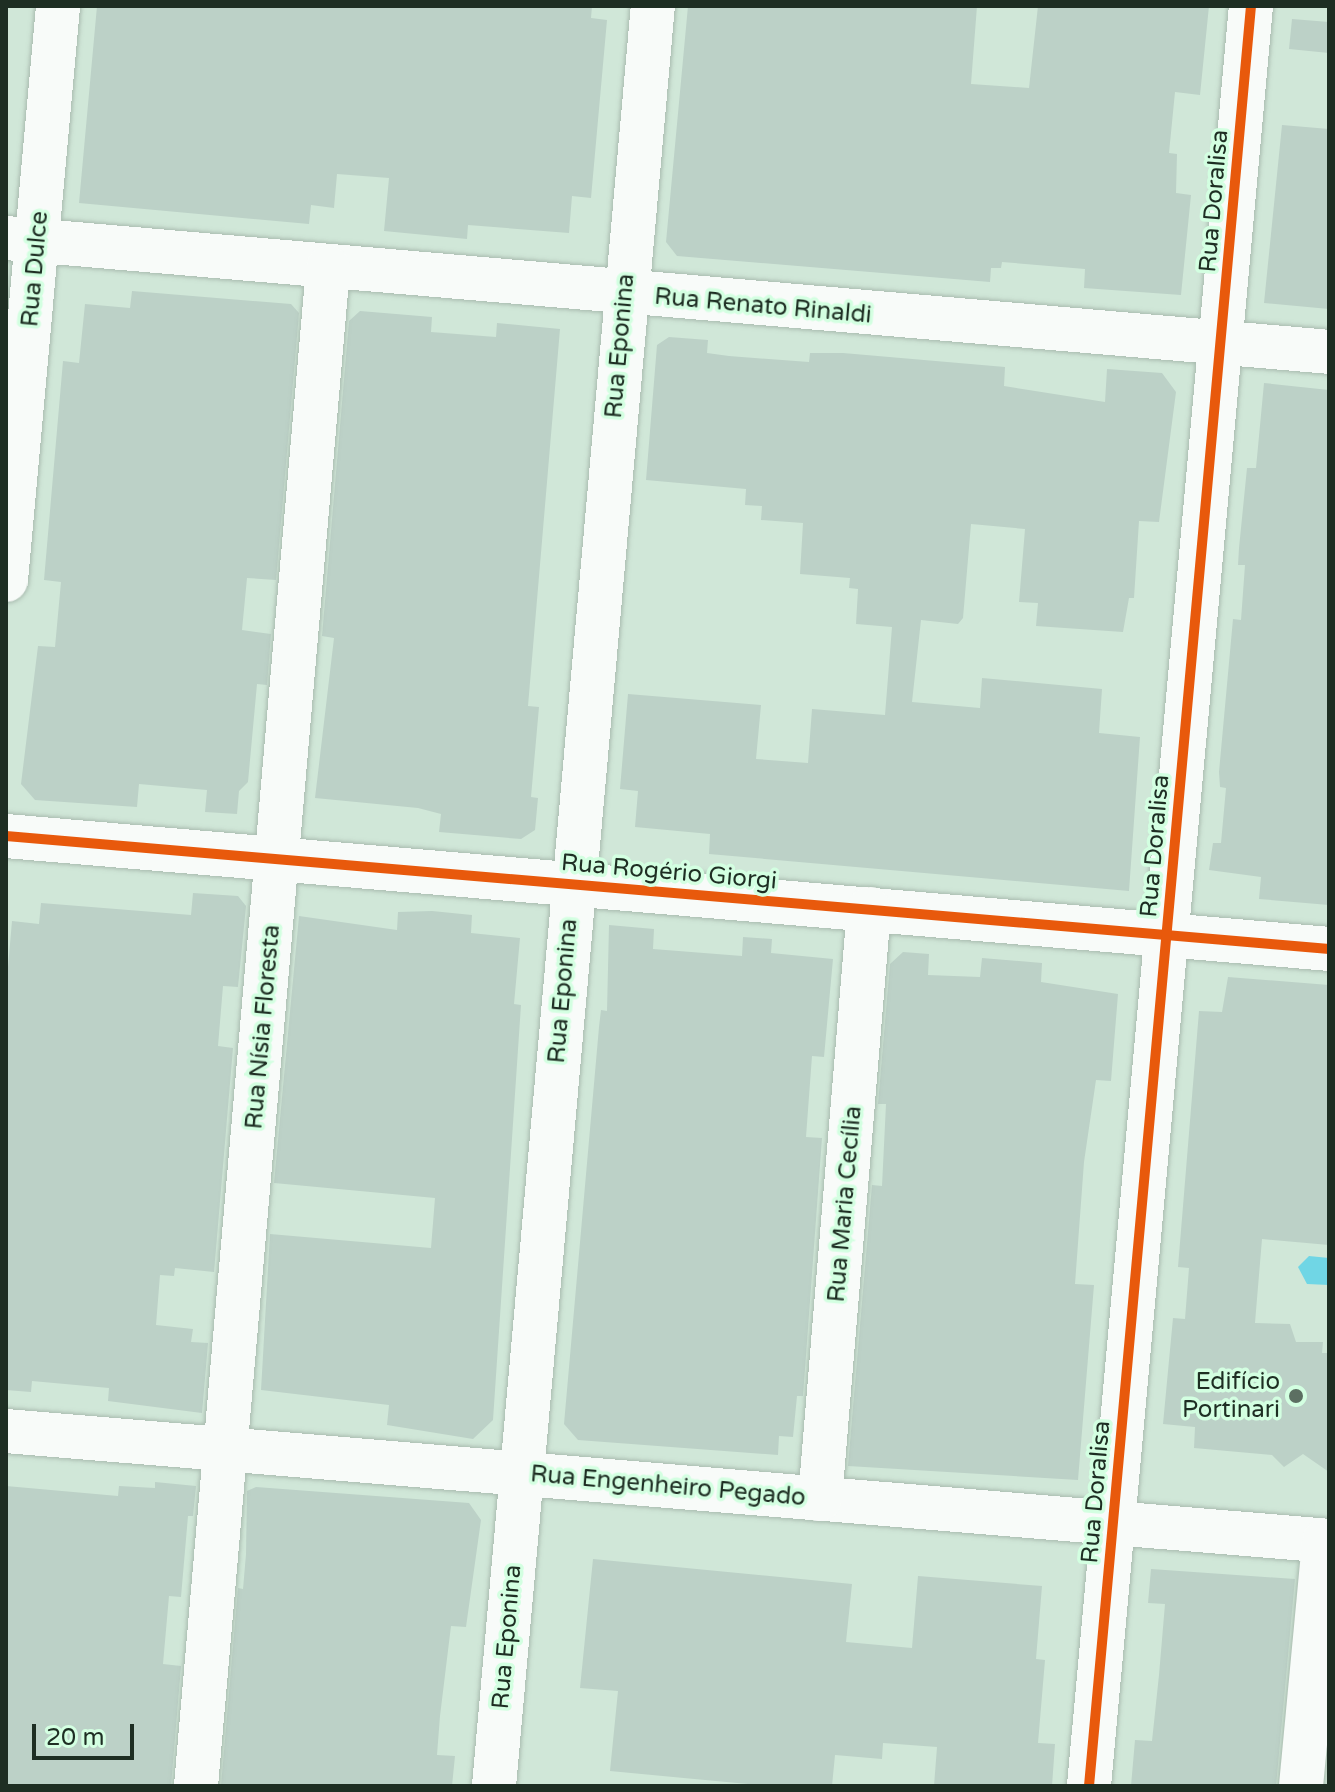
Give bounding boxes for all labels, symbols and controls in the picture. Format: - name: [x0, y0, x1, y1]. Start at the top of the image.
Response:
- street label: Rua Doralisa: [1193, 128, 1235, 274]
- street label: Rua Dulce: [16, 210, 54, 328]
- street label: Rua Eponina: [599, 273, 641, 419]
- street label: Rua Renato Rinaldi: [653, 282, 873, 330]
- street label: Rua Doralisa: [1134, 773, 1176, 919]
- street label: Rua Rogério Giorgi: [560, 848, 778, 896]
- street label: Rua Eponina: [542, 918, 584, 1064]
- street label: Rua Nísia Floresta: [240, 924, 286, 1130]
- street label: Rua Maria Cecília: [822, 1105, 868, 1303]
- place label: Edifício Portinari: [1182, 1368, 1280, 1424]
- marker: Edifício Portinari: [1287, 1387, 1305, 1405]
- street label: Rua Doralisa: [1075, 1419, 1117, 1565]
- street label: Rua Engenheiro Pegado: [529, 1460, 807, 1512]
- street label: Rua Eponina: [486, 1564, 528, 1710]
- scale bar: [36, 1708, 138, 1758]
- text: 20 m: [46, 1723, 104, 1752]

